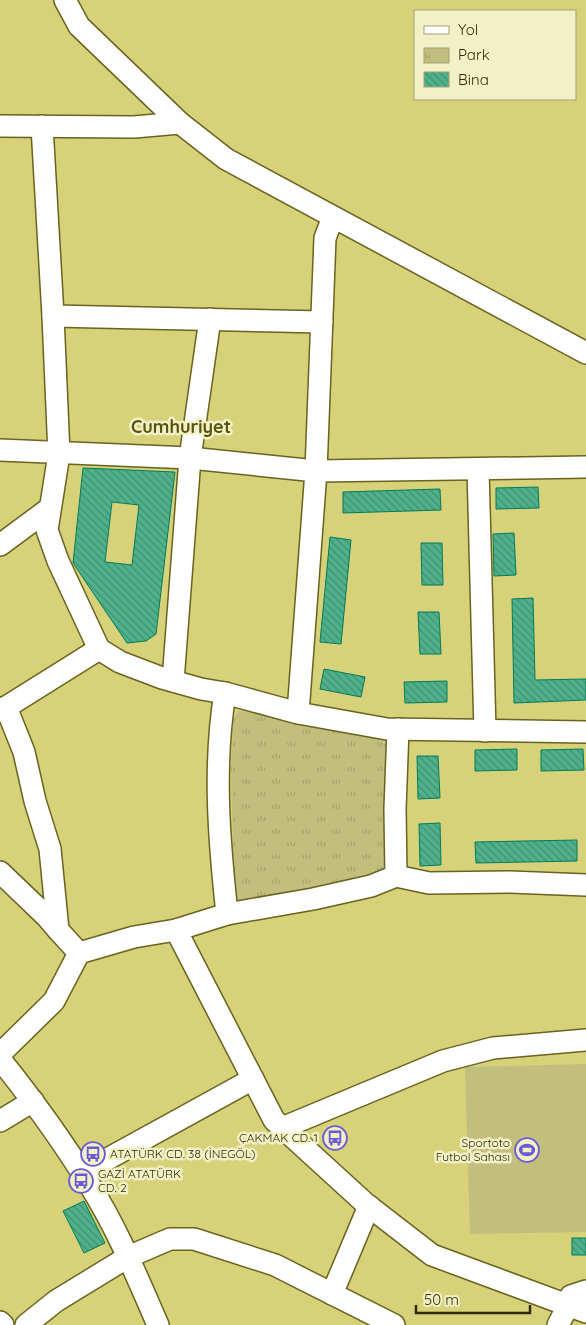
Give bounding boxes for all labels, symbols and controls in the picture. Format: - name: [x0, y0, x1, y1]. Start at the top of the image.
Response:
- legend: [414, 10, 576, 100]
- text: Yol: [458, 20, 478, 39]
- text: Park: [458, 45, 490, 64]
- text: Bina: [458, 70, 489, 89]
- district label: Cumhuriyet: [131, 415, 231, 438]
- bus stop icon: ÇAKMAK CD. 1: [322, 1125, 348, 1151]
- place label: ÇAKMAK CD. 1: [239, 1130, 318, 1145]
- place label: Sportoto Futbol Sahası: [436, 1135, 510, 1164]
- sports icon: Sportoto Futbol Sahası: [514, 1137, 540, 1163]
- bus stop icon: ATATÜRK CD. 38 (İNEGÖL): [80, 1141, 106, 1167]
- place label: ATATÜRK CD. 38 (İNEGÖL): [110, 1146, 256, 1161]
- place label: GAZİ ATATÜRK CD. 2: [98, 1166, 181, 1195]
- bus stop icon: GAZİ ATATÜRK CD. 2: [68, 1168, 94, 1194]
- scale bar: [416, 1282, 530, 1314]
- text: 50 m: [424, 1290, 459, 1309]

